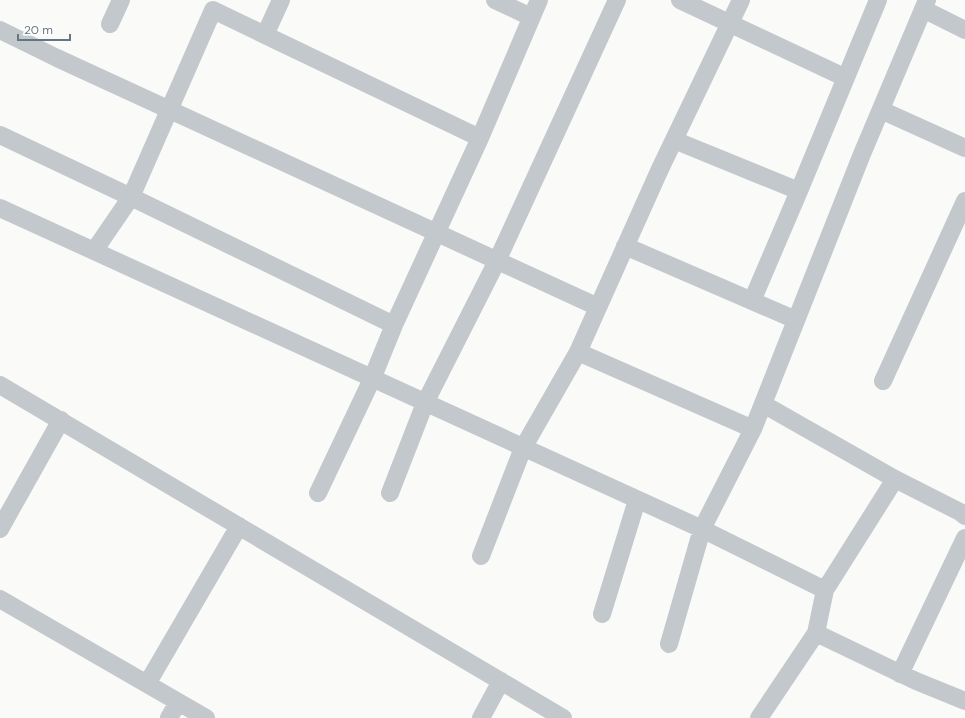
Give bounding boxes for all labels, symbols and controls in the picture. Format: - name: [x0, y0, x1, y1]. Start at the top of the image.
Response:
- scale bar: [18, 16, 70, 42]
- text: 20 m: [24, 22, 53, 38]

